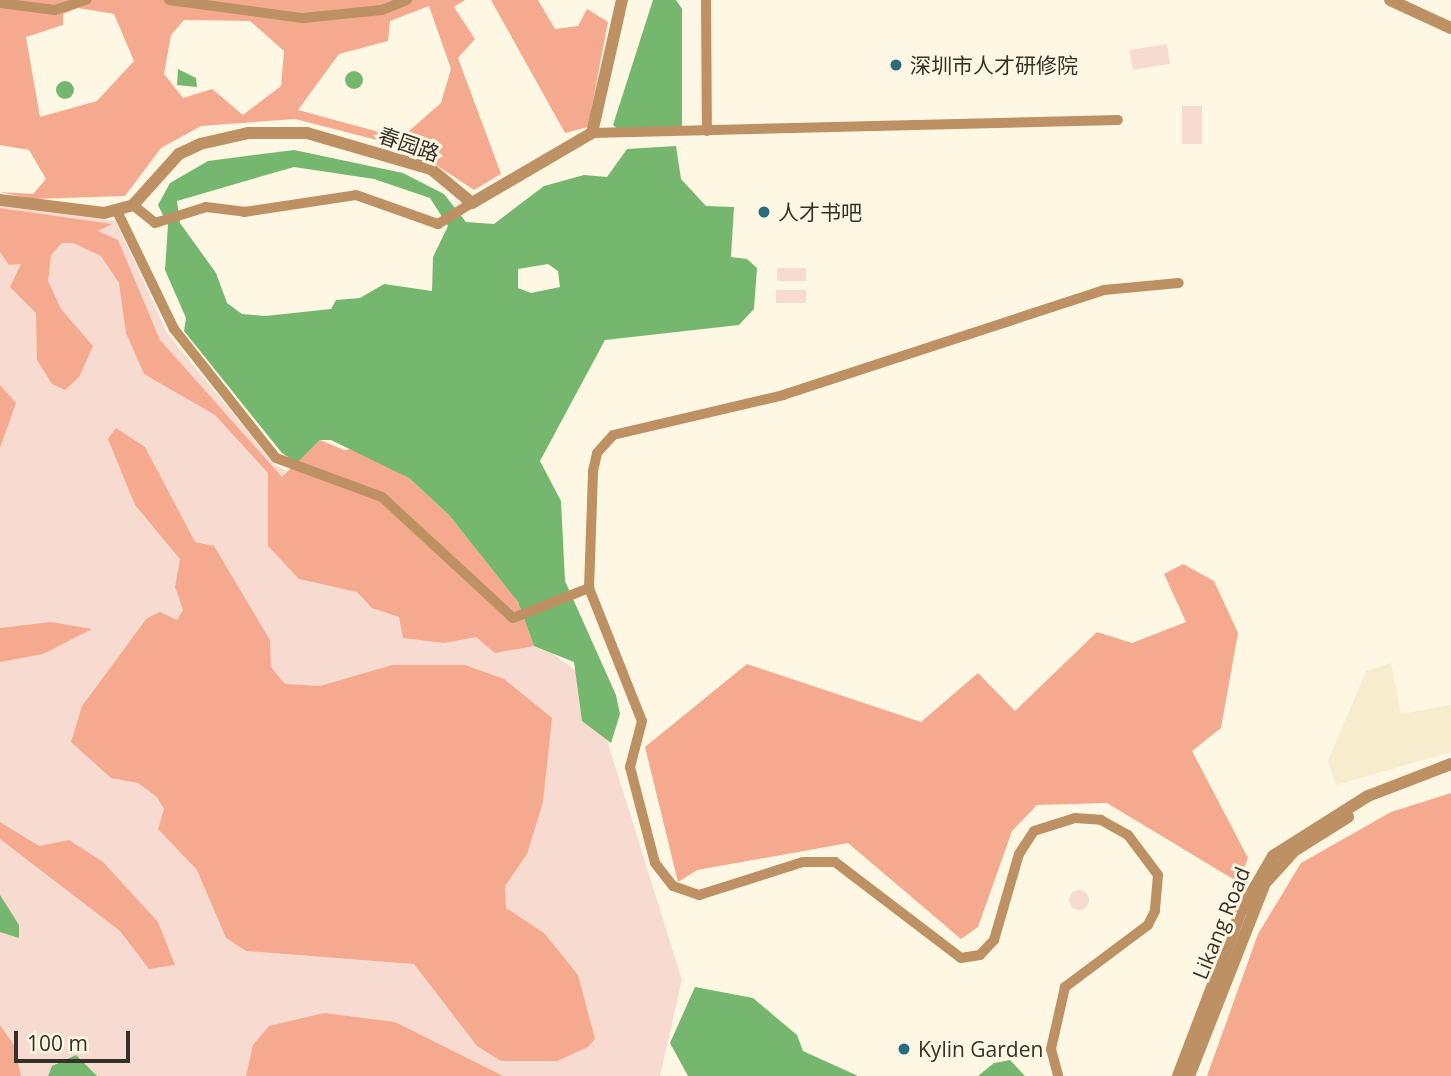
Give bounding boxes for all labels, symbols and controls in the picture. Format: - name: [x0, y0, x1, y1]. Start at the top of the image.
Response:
- place label: 深圳市人才研修院: [910, 52, 1078, 78]
- marker: 深圳市人才研修院: [888, 57, 904, 73]
- street label: 春园路: [375, 122, 443, 166]
- place label: 人才书吧: [778, 199, 862, 225]
- marker: 人才书吧: [756, 204, 772, 220]
- street label: Likang Road: [1187, 863, 1255, 983]
- scale bar: [18, 1016, 133, 1060]
- text: 100 m: [27, 1029, 88, 1057]
- place label: Kylin Garden: [918, 1036, 1043, 1062]
- marker: Kylin Garden: [896, 1041, 912, 1057]

